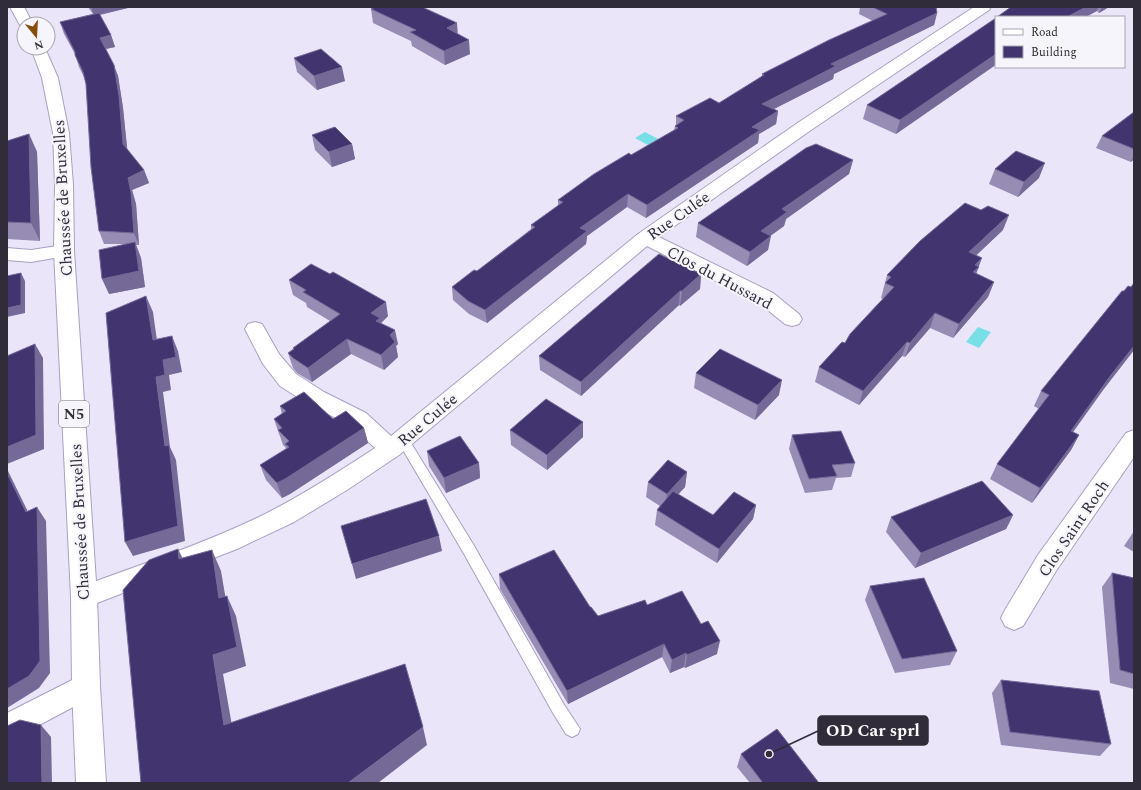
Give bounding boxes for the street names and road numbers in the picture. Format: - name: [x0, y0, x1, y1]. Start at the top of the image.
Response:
- street label: Chaussée de Bruxelles: [47, 119, 79, 277]
- street label: Rue Culée: [642, 185, 715, 246]
- street label: Clos du Hussard: [662, 240, 777, 316]
- street label: Rue Culée: [392, 387, 463, 452]
- road number: N5: [59, 401, 89, 427]
- street label: Chaussée de Bruxelles: [64, 443, 96, 601]
- street label: Clos Saint Roch: [1032, 475, 1115, 582]

